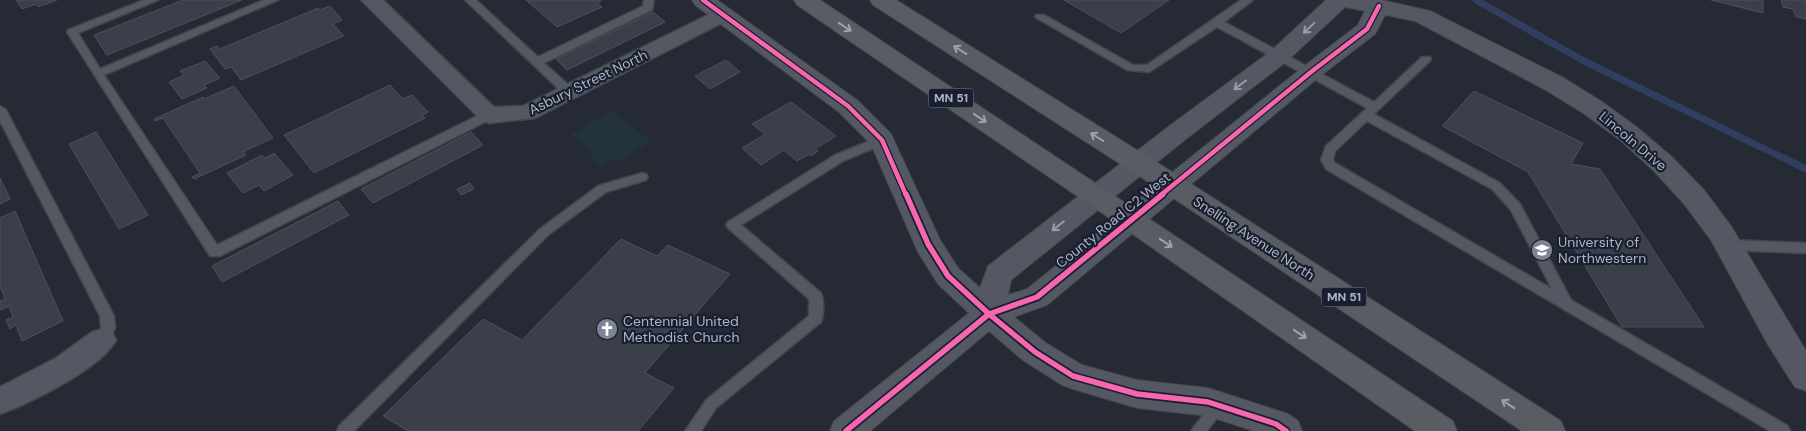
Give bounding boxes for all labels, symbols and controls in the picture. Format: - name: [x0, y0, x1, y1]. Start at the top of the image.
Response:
- one-way arrow: [838, 22, 852, 32]
- one-way arrow: [1303, 22, 1315, 34]
- street label: Asbury Street North: [526, 45, 650, 119]
- one-way arrow: [954, 45, 968, 55]
- one-way arrow: [1234, 80, 1247, 91]
- road number: MN 51: [928, 89, 974, 108]
- street label: Lincoln Drive: [1595, 107, 1671, 175]
- one-way arrow: [973, 112, 987, 123]
- one-way arrow: [1091, 132, 1105, 142]
- street label: County Road C2 West: [1052, 168, 1174, 272]
- street label: Snelling Avenue North: [1190, 192, 1318, 284]
- one-way arrow: [1052, 221, 1065, 232]
- place label: University of Northwestern: [1558, 233, 1646, 267]
- one-way arrow: [1159, 238, 1173, 248]
- school or university icon: University of Northwestern: [1530, 238, 1554, 262]
- road number: MN 51: [1322, 288, 1366, 306]
- place label: Centennial United Methodist Church: [623, 312, 739, 346]
- church icon: Centennial United Methodist Church: [595, 317, 619, 341]
- one-way arrow: [1293, 329, 1307, 339]
- one-way arrow: [1502, 399, 1516, 409]

